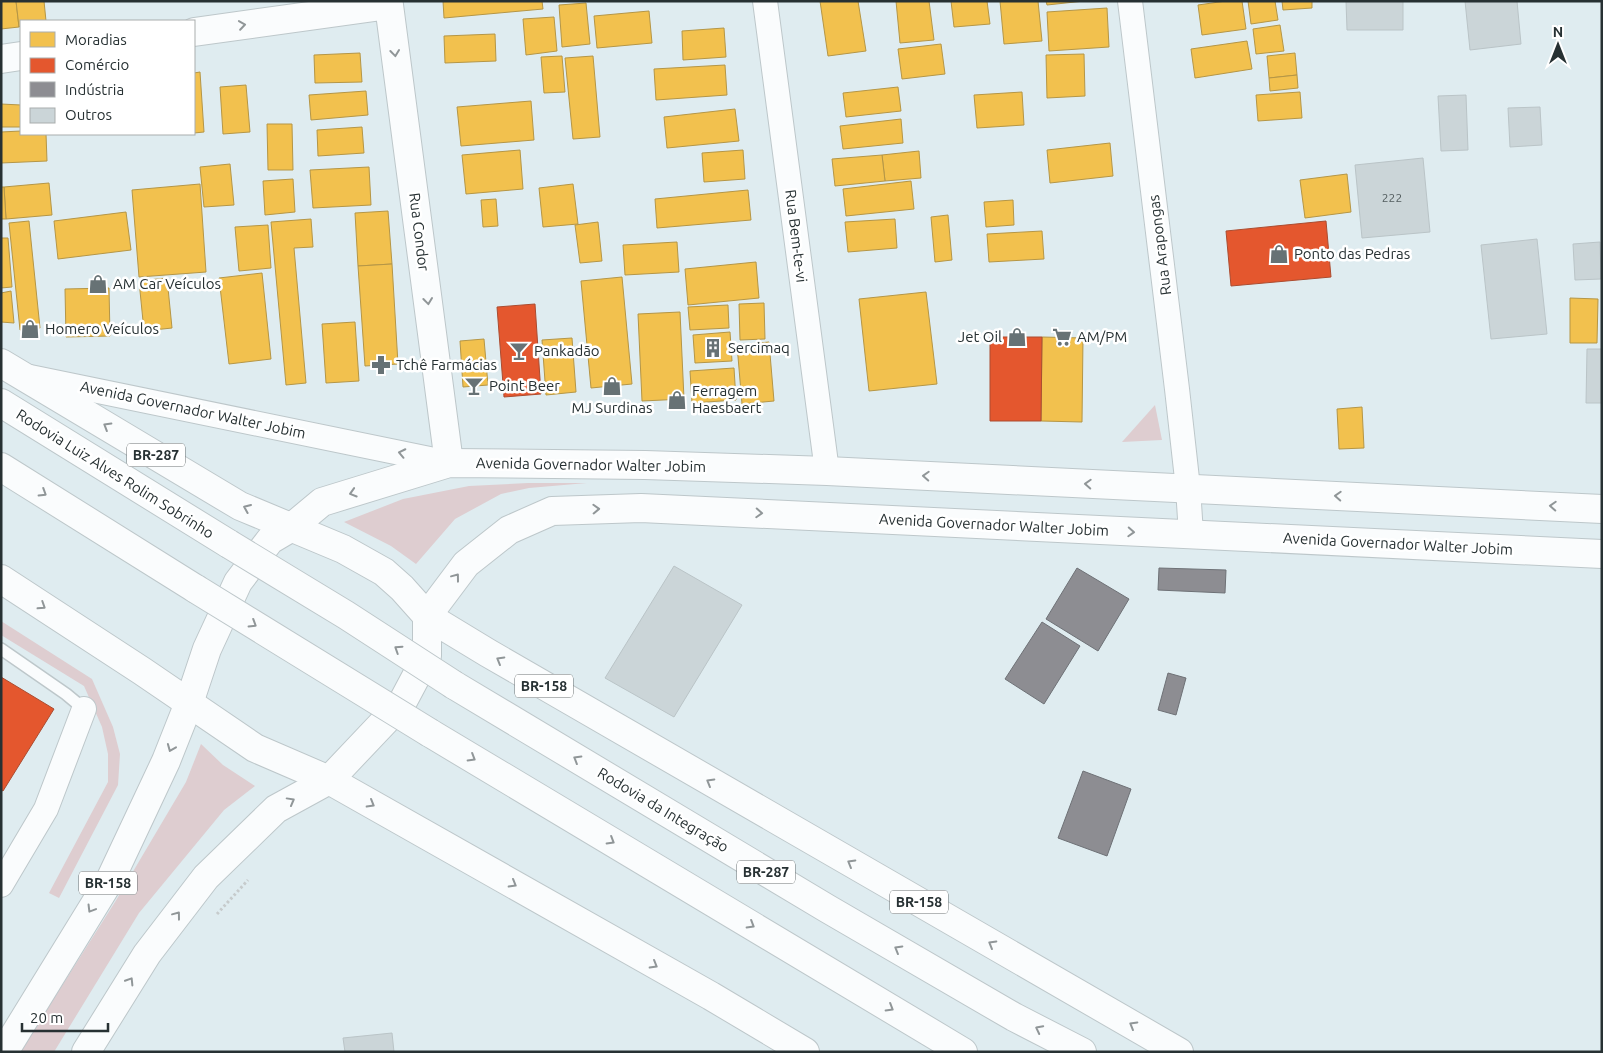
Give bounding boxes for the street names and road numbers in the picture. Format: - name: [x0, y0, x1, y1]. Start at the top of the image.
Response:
- street label: Rua Bem-te-vi: [782, 188, 811, 283]
- street label: Rua Condor: [406, 192, 433, 272]
- street label: Rua Arapongas: [1145, 194, 1174, 296]
- street label: Avenida Governador Walter Jobim: [79, 377, 307, 442]
- street label: Rodovia Luiz Alves Rolim Sobrinho: [13, 405, 217, 542]
- road number: BR-287: [127, 444, 185, 466]
- street label: Avenida Governador Walter Jobim: [476, 454, 706, 475]
- street label: Avenida Governador Walter Jobim: [879, 510, 1109, 539]
- street label: Avenida Governador Walter Jobim: [1283, 529, 1513, 558]
- road number: BR-158: [515, 674, 573, 698]
- street label: Rodovia da Integração: [595, 764, 732, 855]
- road number: BR-287: [737, 860, 795, 884]
- road number: BR-158: [79, 871, 137, 894]
- road number: BR-158: [890, 890, 948, 914]

